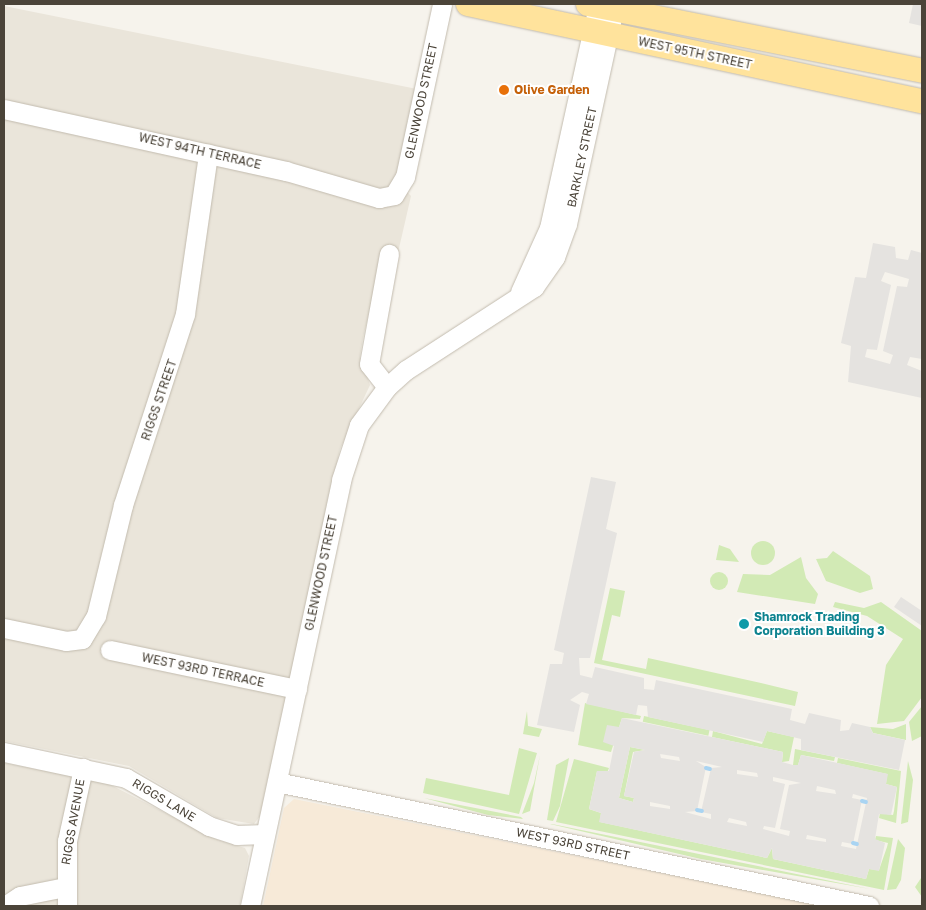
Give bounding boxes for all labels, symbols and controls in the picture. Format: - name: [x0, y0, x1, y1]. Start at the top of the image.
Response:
- street label: WEST 95TH STREET: [637, 34, 753, 72]
- street label: GLENWOOD STREET: [402, 42, 440, 160]
- place label: Olive Garden: [514, 83, 590, 97]
- marker: Olive Garden: [498, 84, 510, 96]
- street label: BARKLEY STREET: [564, 105, 600, 209]
- street label: WEST 94TH TERRACE: [137, 130, 263, 172]
- street label: RIGGS STREET: [138, 358, 180, 442]
- street label: GLENWOOD STREET: [302, 514, 340, 632]
- place label: Shamrock Trading Corporation Building 3: [754, 610, 884, 638]
- marker: Shamrock Trading Corporation Building 3: [738, 618, 750, 630]
- street label: WEST 93RD TERRACE: [140, 650, 266, 690]
- street label: RIGGS LANE: [130, 775, 198, 825]
- street label: RIGGS AVENUE: [58, 778, 88, 866]
- street label: WEST 93RD STREET: [515, 825, 631, 863]

